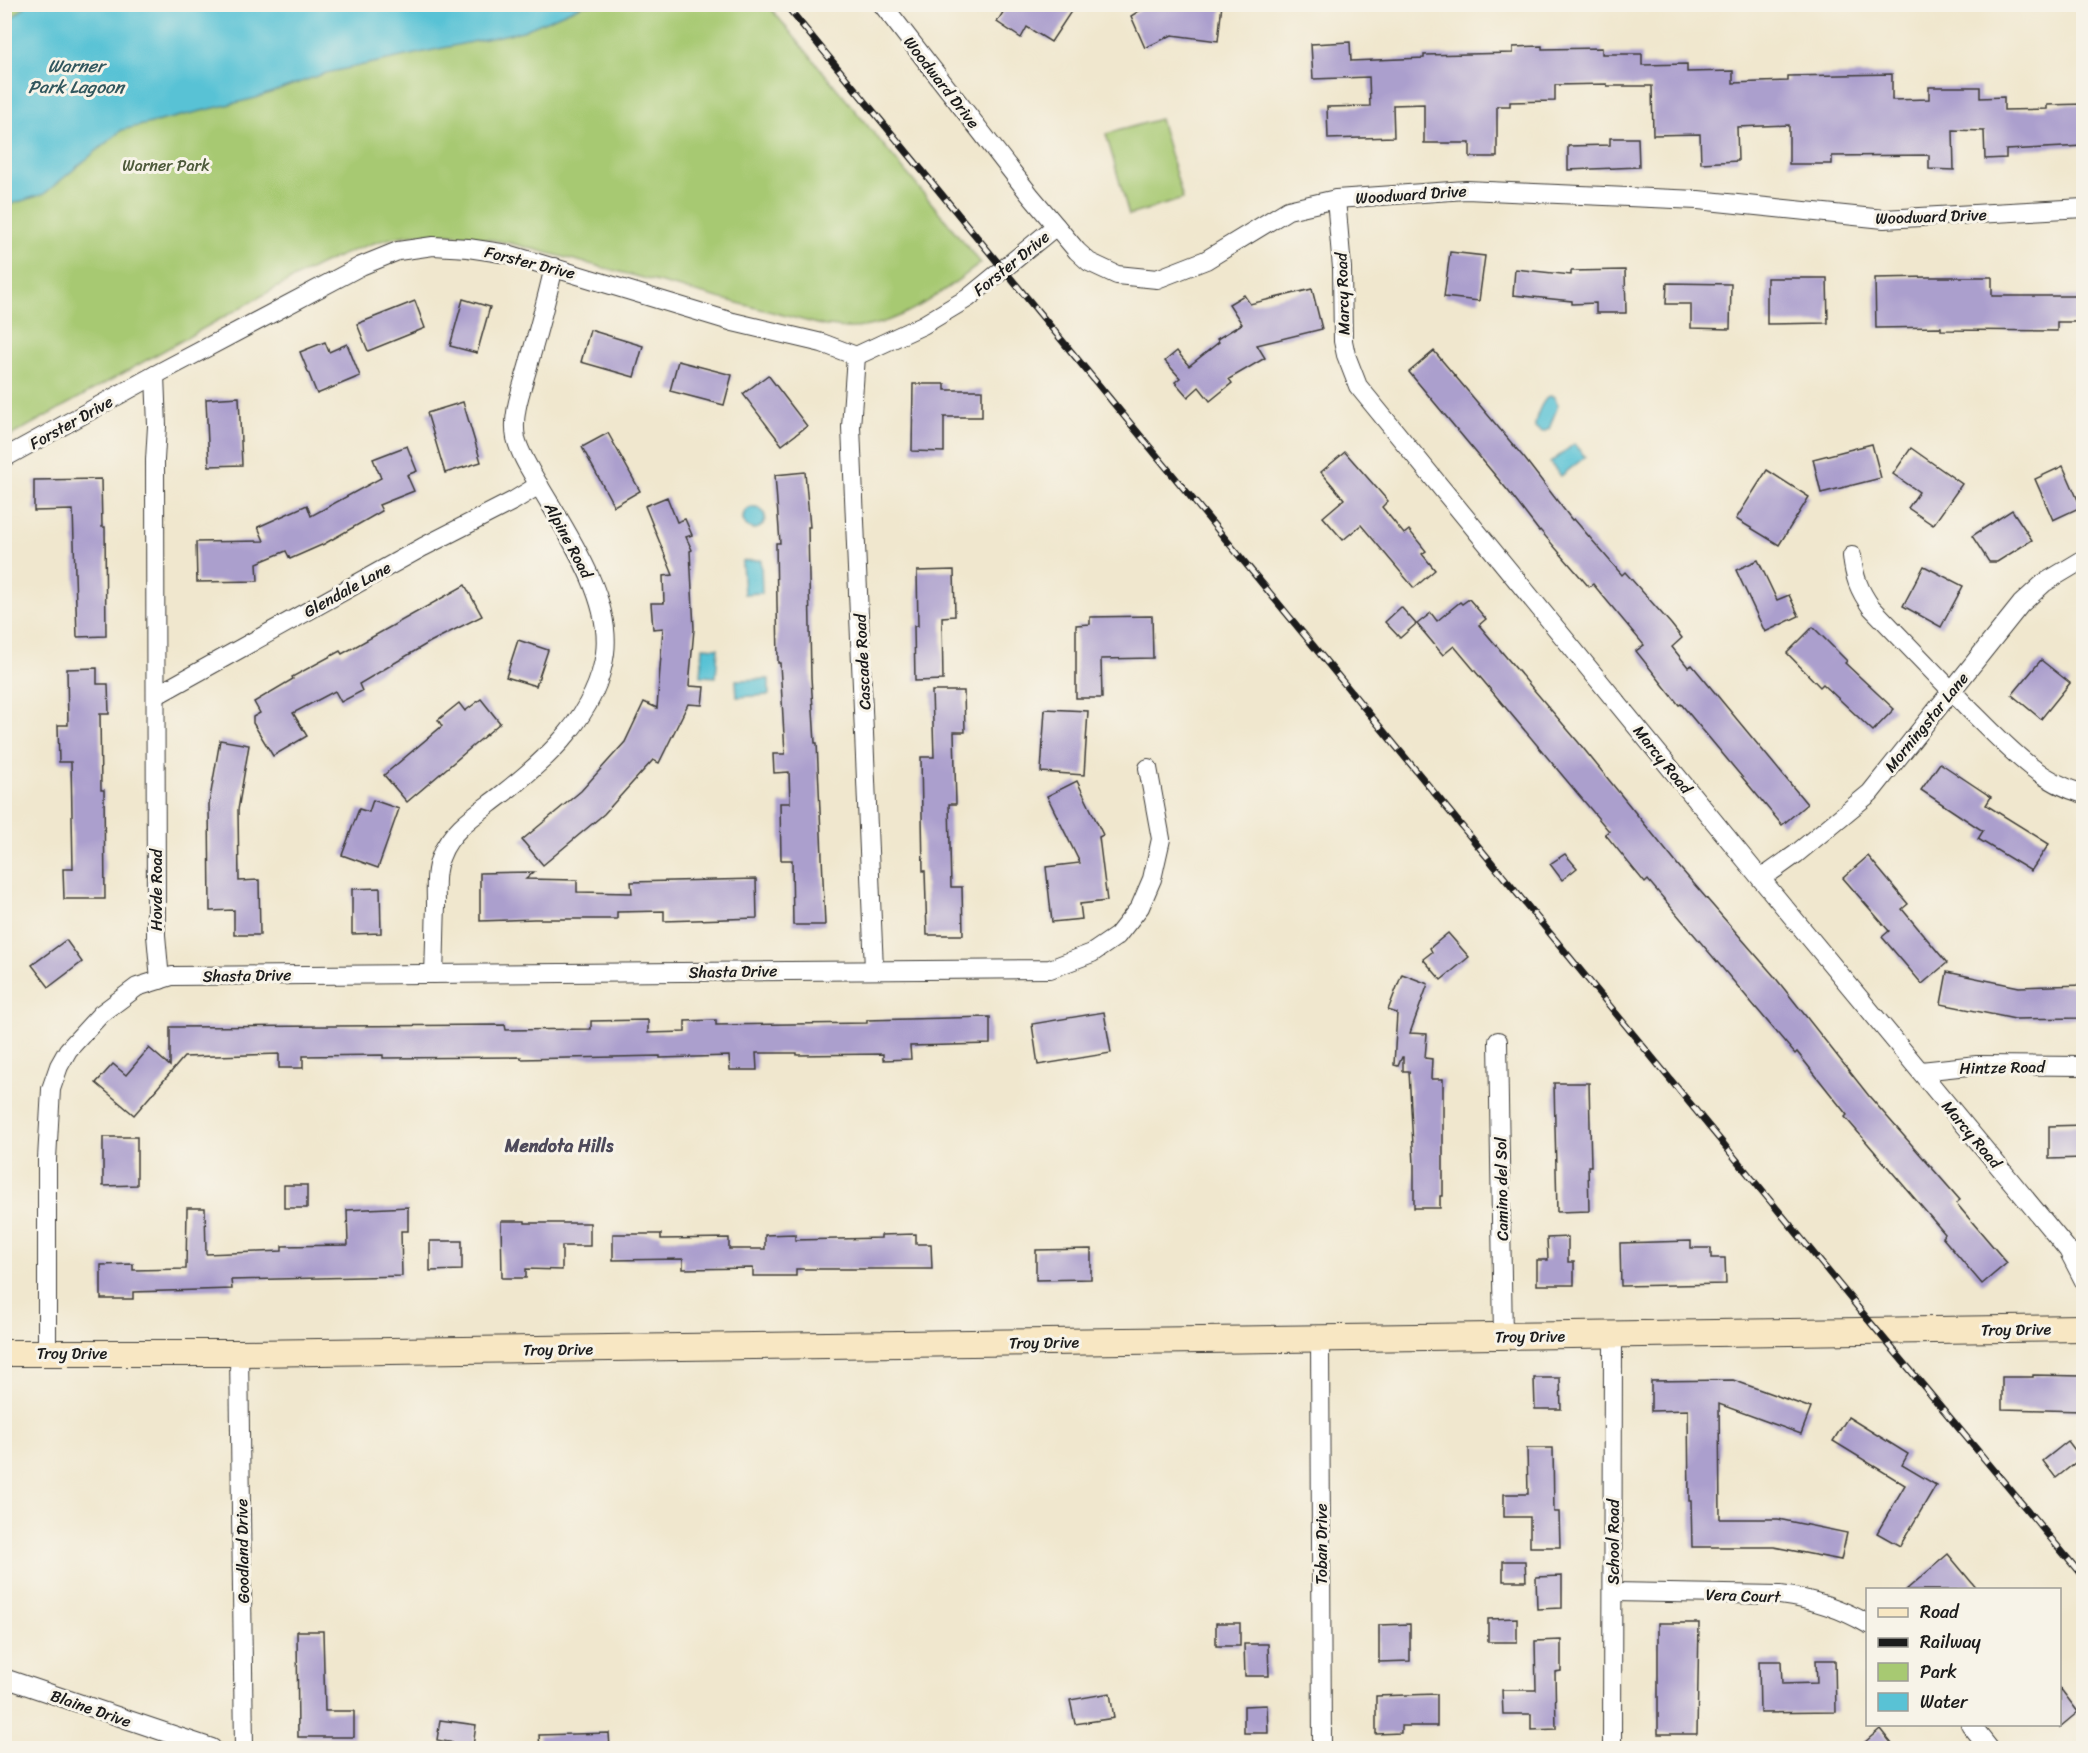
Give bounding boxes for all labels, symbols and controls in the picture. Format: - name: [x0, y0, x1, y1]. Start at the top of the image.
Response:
- street label: Woodward Drive: [896, 29, 987, 135]
- water label: Warner Park Lagoon: [28, 50, 126, 103]
- park label: Warner Park: [122, 151, 210, 180]
- street label: Woodward Drive: [1354, 176, 1468, 213]
- street label: Woodward Drive: [1875, 200, 1987, 233]
- street label: Forster Drive: [966, 223, 1056, 304]
- street label: Forster Drive: [482, 237, 578, 288]
- street label: Marcy Road: [1327, 251, 1358, 336]
- street label: Forster Drive: [24, 387, 119, 458]
- street label: Alpine Road: [536, 496, 602, 585]
- street label: Glendale Lane: [298, 553, 396, 626]
- street label: Cascade Road: [845, 612, 879, 711]
- street label: Morningstar Lane: [1877, 666, 1976, 779]
- street label: Marcy Road: [1625, 718, 1701, 802]
- street label: Hovde Road: [142, 848, 171, 931]
- street label: Shasta Drive: [688, 956, 778, 987]
- street label: Shasta Drive: [202, 960, 292, 991]
- street label: Hintze Road: [1959, 1052, 2047, 1083]
- street label: Marcy Road: [1934, 1093, 2010, 1176]
- district label: Mendota Hills: [504, 1130, 614, 1162]
- street label: Camino del Sol: [1486, 1137, 1517, 1241]
- street label: Troy Drive: [1981, 1314, 2052, 1345]
- street label: Troy Drive: [1495, 1321, 1566, 1352]
- street label: Troy Drive: [1009, 1327, 1080, 1358]
- street label: Troy Drive: [523, 1334, 594, 1365]
- street label: Troy Drive: [37, 1339, 107, 1368]
- street label: Goodland Drive: [227, 1498, 258, 1604]
- street label: School Road: [1599, 1498, 1628, 1585]
- street label: Toban Drive: [1307, 1503, 1336, 1585]
- street label: Vera Court: [1705, 1580, 1781, 1611]
- legend: [1866, 1588, 2061, 1726]
- text: Road: [1920, 1596, 1960, 1628]
- text: Railway: [1920, 1626, 1982, 1658]
- text: Park: [1920, 1656, 1957, 1688]
- street label: Blaine Drive: [46, 1681, 135, 1736]
- text: Water: [1920, 1686, 1969, 1718]

